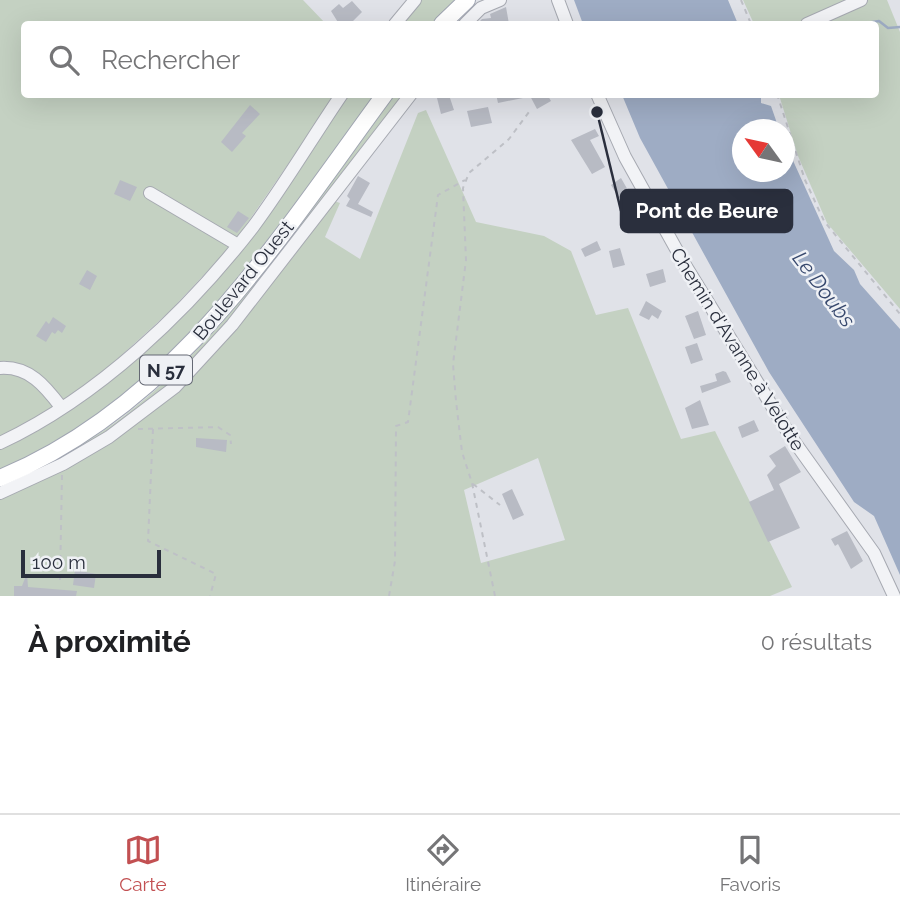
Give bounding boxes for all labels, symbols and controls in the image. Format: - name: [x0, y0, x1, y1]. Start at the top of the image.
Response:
- search box: [21, 21, 879, 98]
- icon: search: [45, 41, 83, 79]
- text: Rechercher: [101, 45, 240, 75]
- north arrow: [732, 119, 795, 182]
- callout: Pont de Beure: [621, 190, 792, 232]
- text: Pont de Beure: [636, 198, 779, 223]
- street label: Boulevard Ouest: [188, 216, 298, 344]
- street label: Chemin d'Avanne à Velotte: [666, 243, 810, 455]
- water label: Le Doubs: [787, 246, 861, 332]
- road number: N 57: [140, 356, 192, 384]
- scale bar: [21, 547, 161, 579]
- text: 100 m: [32, 551, 86, 573]
- text: À proximité: [28, 624, 191, 659]
- text: 0 résultats: [761, 628, 872, 655]
- tab: Carte: [119, 831, 167, 895]
- tab: Itinéraire: [405, 831, 481, 895]
- tab: Favoris: [720, 831, 781, 895]

